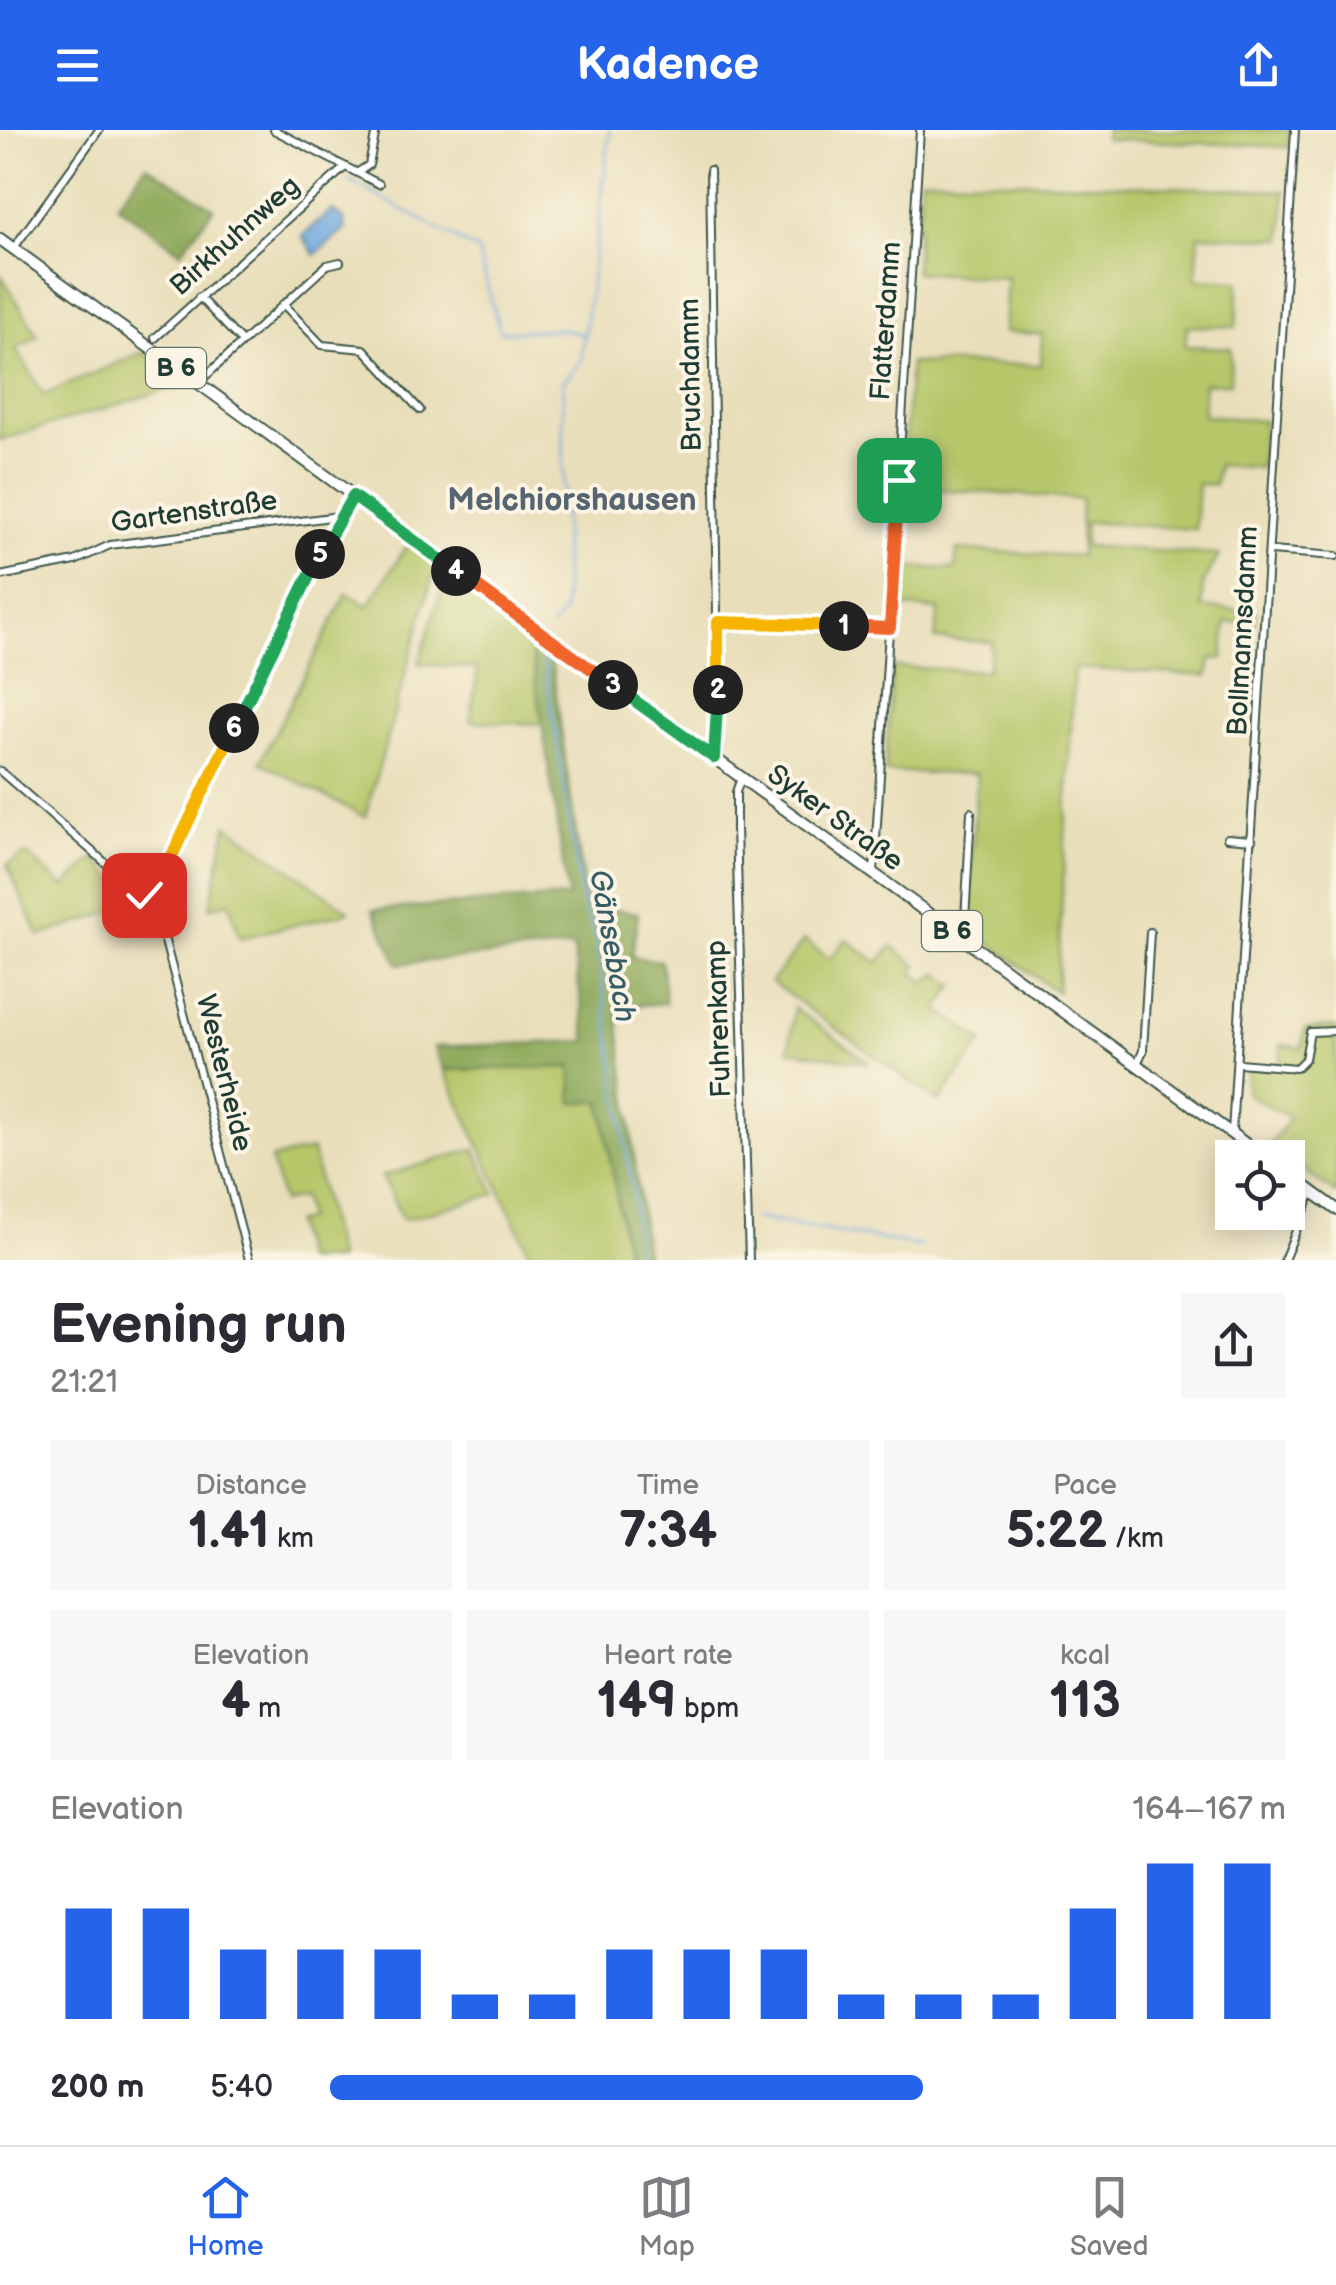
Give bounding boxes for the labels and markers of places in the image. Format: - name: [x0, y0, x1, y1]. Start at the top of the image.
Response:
- pin: [857, 438, 942, 523]
- pin: 5: [295, 529, 345, 579]
- pin: 4: [431, 546, 481, 596]
- pin: 1: [819, 601, 869, 651]
- pin: 3: [588, 660, 638, 710]
- pin: 2: [693, 665, 743, 715]
- pin: 6: [209, 703, 259, 753]
- pin: [102, 853, 187, 938]

